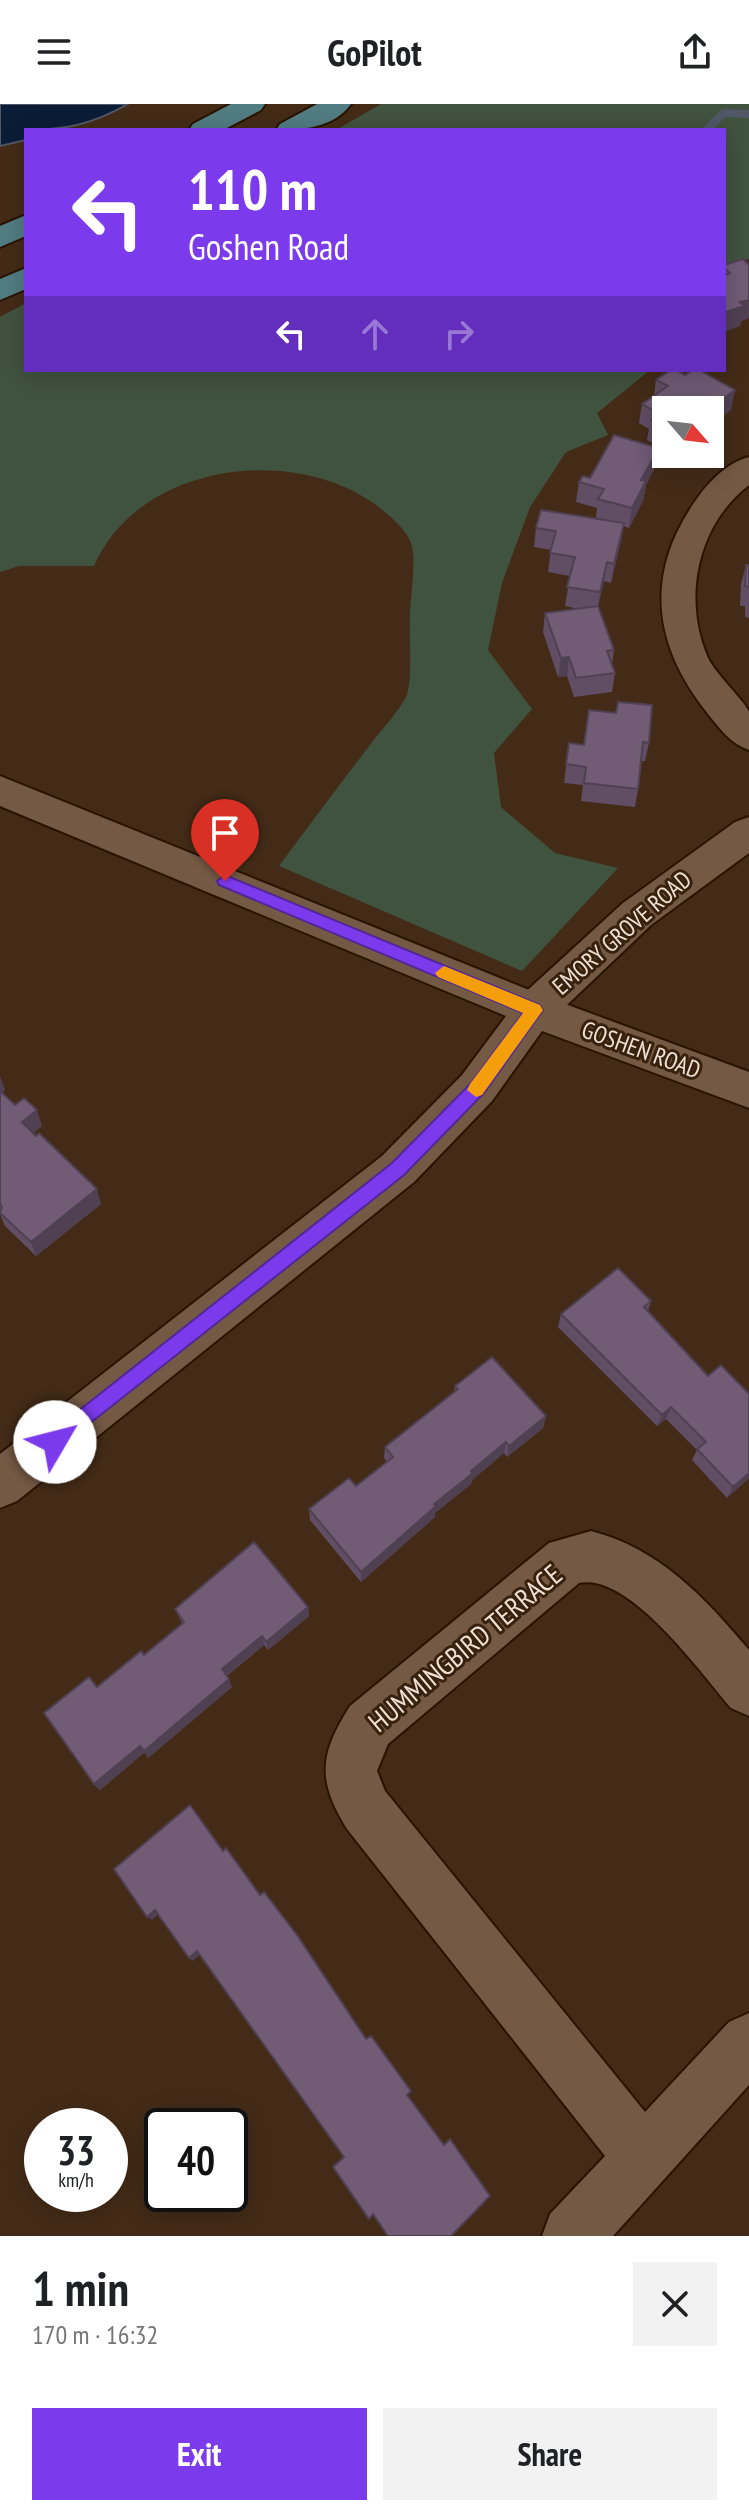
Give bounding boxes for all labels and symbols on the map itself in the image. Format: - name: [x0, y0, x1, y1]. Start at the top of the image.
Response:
- north arrow: [652, 396, 724, 468]
- pin: [191, 799, 259, 881]
- street label: EMORY GROVE ROAD: [546, 864, 697, 1001]
- street label: GOSHEN ROAD: [578, 1014, 705, 1085]
- position arrow: [13, 1400, 97, 1484]
- street label: HUMMINGBIRD TERRACE: [360, 1556, 569, 1740]
- speed limit sign: 40: [144, 2108, 248, 2212]

